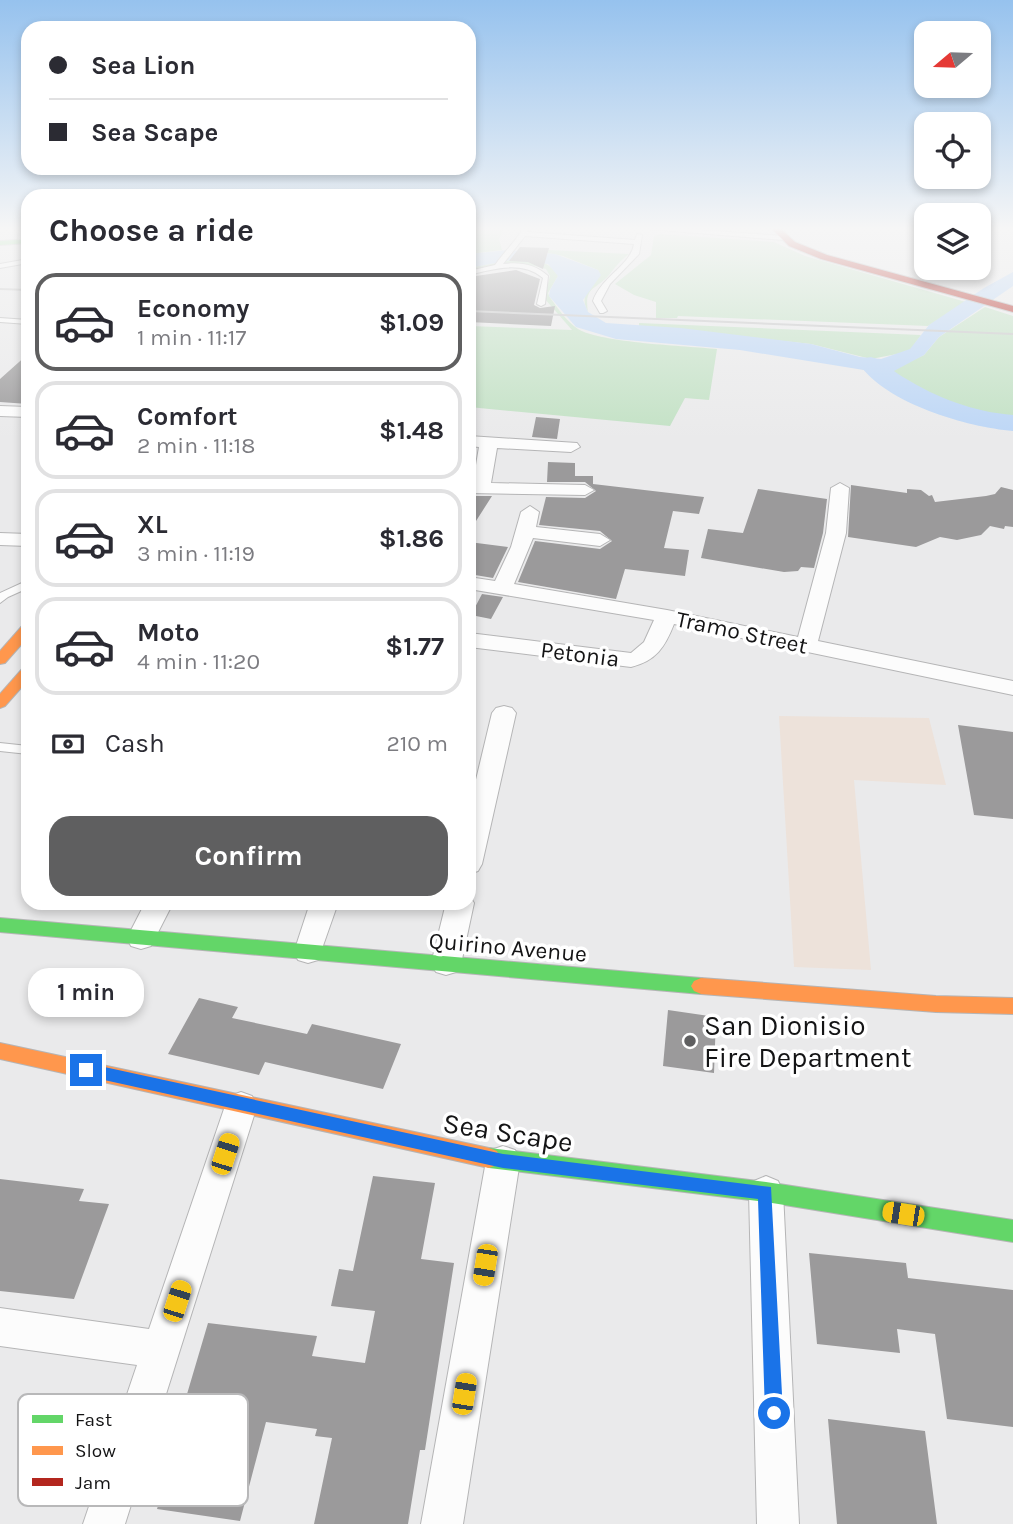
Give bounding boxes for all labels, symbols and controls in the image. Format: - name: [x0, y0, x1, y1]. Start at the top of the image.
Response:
- north arrow: [914, 21, 990, 98]
- map controls: [914, 21, 991, 280]
- text: Sea Lion: [91, 50, 195, 81]
- button: locate: [914, 112, 991, 189]
- text: Sea Scape: [91, 117, 218, 148]
- button: layers: [914, 203, 991, 280]
- text: Choose a ride: [49, 212, 254, 249]
- icon: car: [53, 291, 116, 354]
- text: Economy: [137, 293, 249, 324]
- text: $1.09: [379, 307, 444, 338]
- text: 1 min · 11:17: [137, 324, 246, 351]
- icon: car: [53, 399, 116, 462]
- text: Comfort: [137, 401, 238, 432]
- text: $1.48: [379, 415, 444, 446]
- text: 2 min · 11:18: [137, 432, 255, 459]
- icon: car: [53, 507, 116, 570]
- text: XL: [137, 509, 168, 540]
- text: $1.86: [379, 523, 444, 554]
- text: 3 min · 11:19: [137, 540, 255, 567]
- street label: Tramo Street: [674, 605, 810, 660]
- icon: car: [53, 615, 116, 678]
- text: Moto: [137, 617, 199, 648]
- text: $1.77: [385, 631, 444, 662]
- street label: Petonia: [539, 636, 621, 673]
- text: 4 min · 11:20: [137, 648, 260, 675]
- icon: cash: [49, 725, 87, 763]
- text: Cash: [105, 728, 165, 759]
- text: 210 m: [386, 730, 448, 757]
- button: Confirm: [49, 816, 448, 896]
- street label: Quirino Avenue: [428, 927, 588, 968]
- callout: 1 min: [28, 968, 144, 1018]
- text: 1 min: [57, 979, 115, 1006]
- place label: San Dionisio Fire Department: [704, 1009, 911, 1074]
- marker: San Dionisio Fire Department: [682, 1033, 698, 1049]
- route end: [70, 1054, 102, 1086]
- street label: Sea Scape: [441, 1106, 575, 1159]
- car: [209, 1131, 242, 1177]
- car: [881, 1200, 926, 1228]
- car: [472, 1243, 499, 1287]
- car: [161, 1278, 194, 1324]
- car: [451, 1372, 478, 1416]
- legend: [18, 1394, 248, 1506]
- route start: [758, 1397, 790, 1429]
- text: Fast: [75, 1409, 112, 1431]
- text: Slow: [75, 1440, 116, 1462]
- text: Jam: [75, 1472, 111, 1494]

